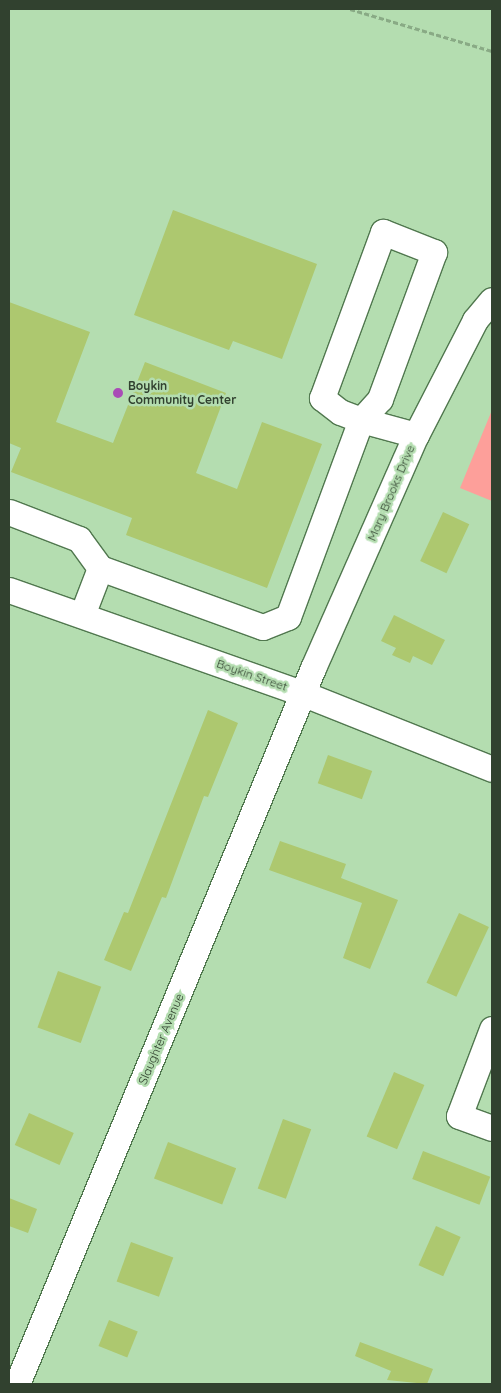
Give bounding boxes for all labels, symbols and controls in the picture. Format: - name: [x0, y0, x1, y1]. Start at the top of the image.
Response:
- place label: Boykin Community Center: [128, 379, 236, 407]
- marker: Boykin Community Center: [112, 387, 124, 399]
- street label: Mary Brooks Drive: [364, 443, 418, 543]
- street label: Boykin Street: [215, 656, 289, 694]
- street label: Slaughter Avenue: [135, 991, 187, 1087]

